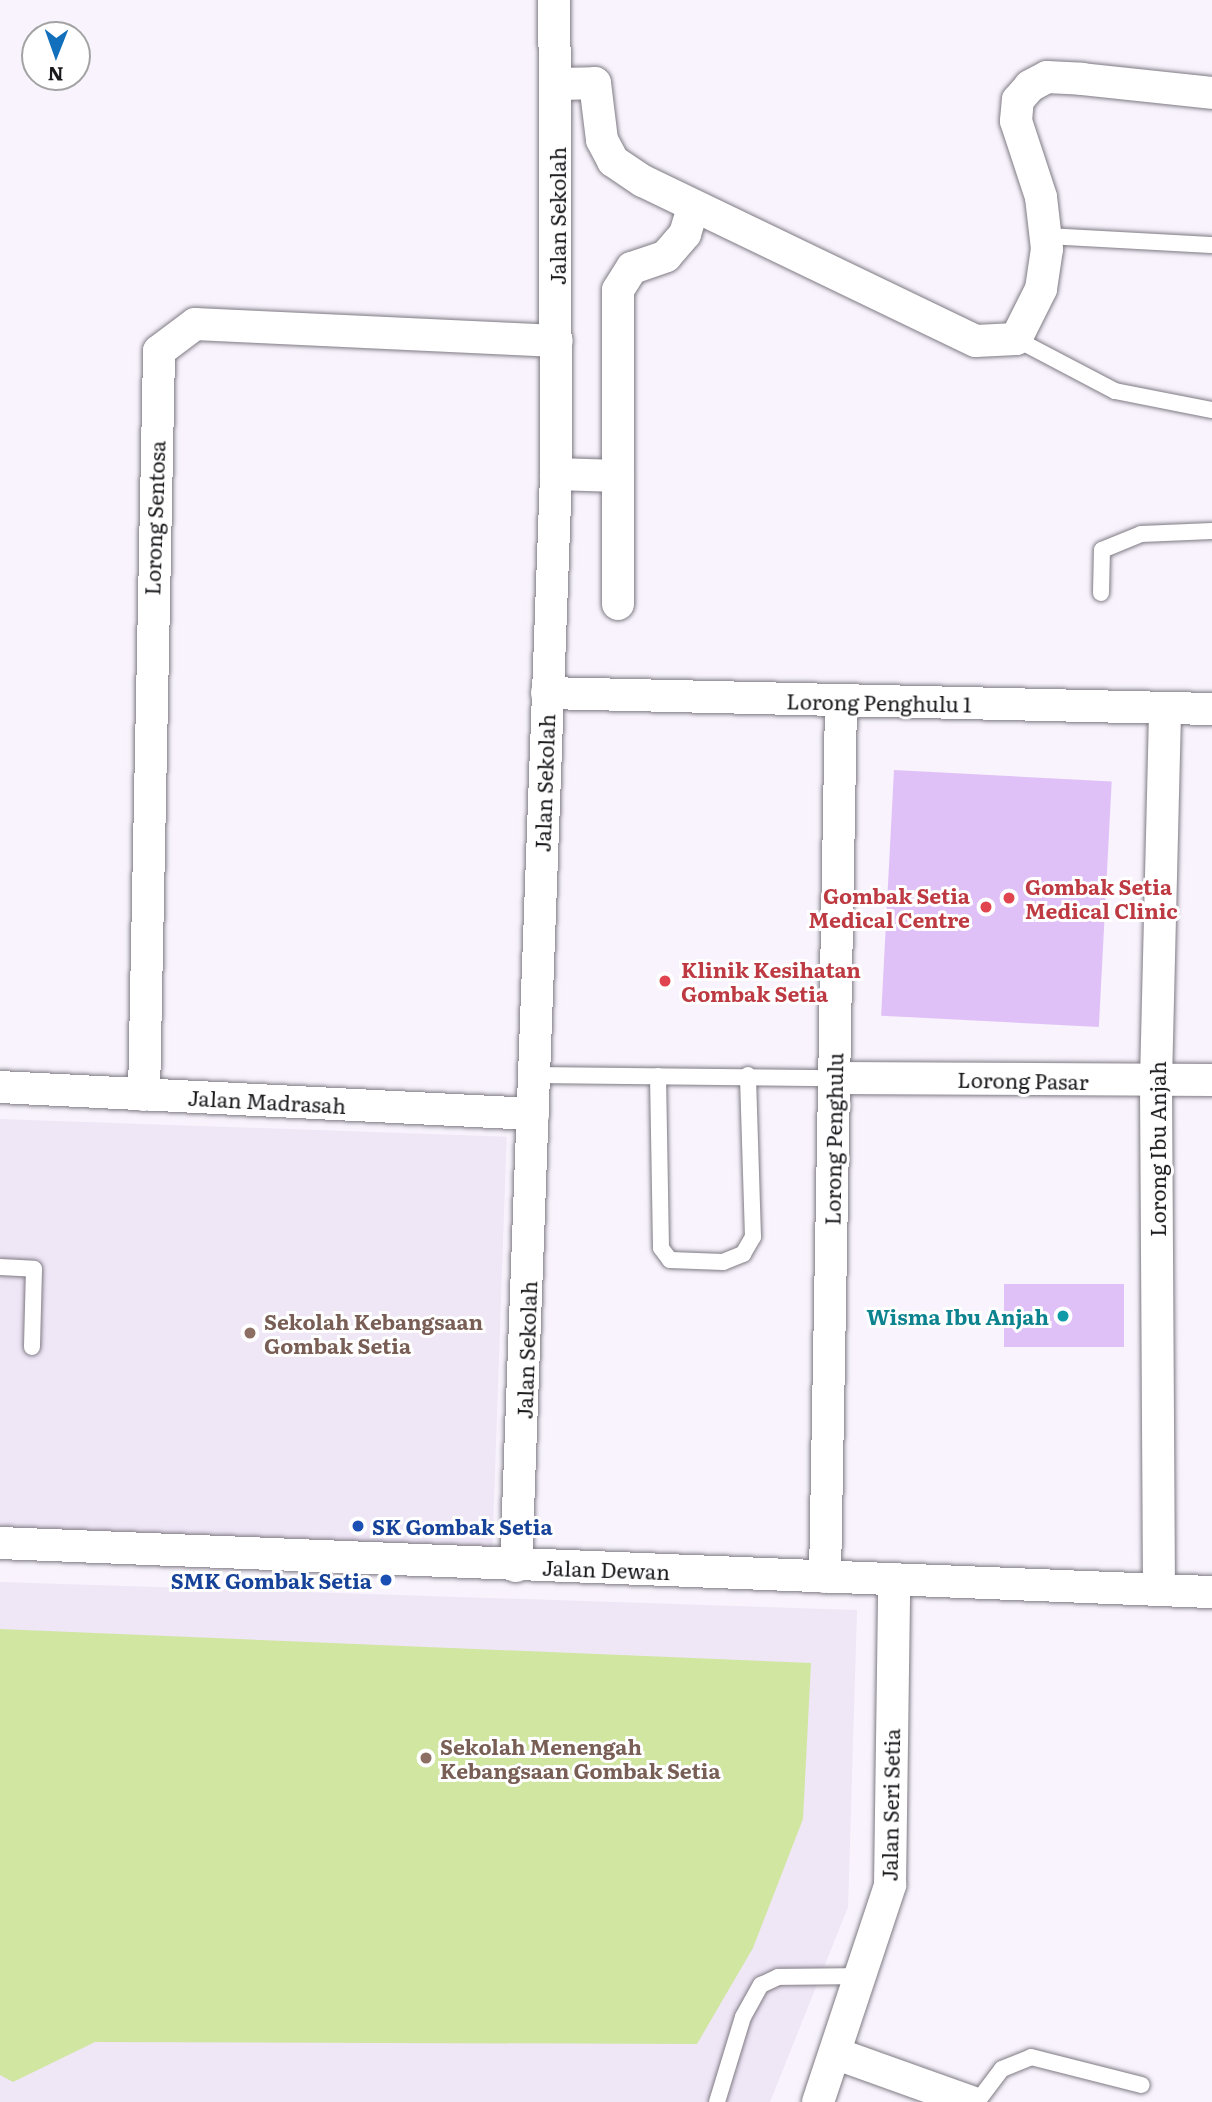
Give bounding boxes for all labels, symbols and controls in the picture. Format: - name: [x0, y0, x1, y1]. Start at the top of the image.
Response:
- north arrow: [21, 21, 91, 91]
- text: N: [47, 61, 64, 89]
- street label: Jalan Sekolah: [544, 147, 570, 285]
- street label: Lorong Sentosa: [139, 440, 169, 596]
- street label: Lorong Penghulu 1: [786, 688, 972, 716]
- street label: Jalan Sekolah: [529, 713, 559, 853]
- place label: Gombak Setia Medical Clinic: [1025, 873, 1178, 923]
- place label: Gombak Setia Medical Centre: [809, 882, 970, 932]
- marker: Gombak Setia Medical Clinic: [999, 888, 1019, 908]
- marker: Gombak Setia Medical Centre: [976, 897, 996, 917]
- place label: Klinik Kesihatan Gombak Setia: [681, 956, 861, 1006]
- marker: Klinik Kesihatan Gombak Setia: [655, 971, 675, 991]
- street label: Lorong Penghulu: [819, 1053, 847, 1225]
- street label: Lorong Ibu Anjah: [1144, 1061, 1170, 1237]
- street label: Lorong Pasar: [957, 1066, 1089, 1094]
- street label: Jalan Madrasah: [187, 1084, 347, 1118]
- street label: Jalan Sekolah: [511, 1280, 541, 1420]
- place label: Wisma Ibu Anjah: [866, 1303, 1049, 1329]
- place label: Sekolah Kebangsaan Gombak Setia: [264, 1308, 483, 1358]
- marker: Wisma Ibu Anjah: [1055, 1308, 1071, 1324]
- marker: Sekolah Kebangsaan Gombak Setia: [242, 1325, 258, 1341]
- place label: SK Gombak Setia: [372, 1513, 553, 1539]
- marker: SK Gombak Setia: [350, 1518, 366, 1534]
- street label: Jalan Dewan: [542, 1554, 670, 1584]
- place label: SMK Gombak Setia: [171, 1567, 372, 1593]
- marker: SMK Gombak Setia: [378, 1572, 394, 1588]
- street label: Jalan Seri Setia: [876, 1728, 904, 1882]
- place label: Sekolah Menengah Kebangsaan Gombak Setia: [440, 1733, 721, 1783]
- marker: Sekolah Menengah Kebangsaan Gombak Setia: [418, 1750, 434, 1766]

